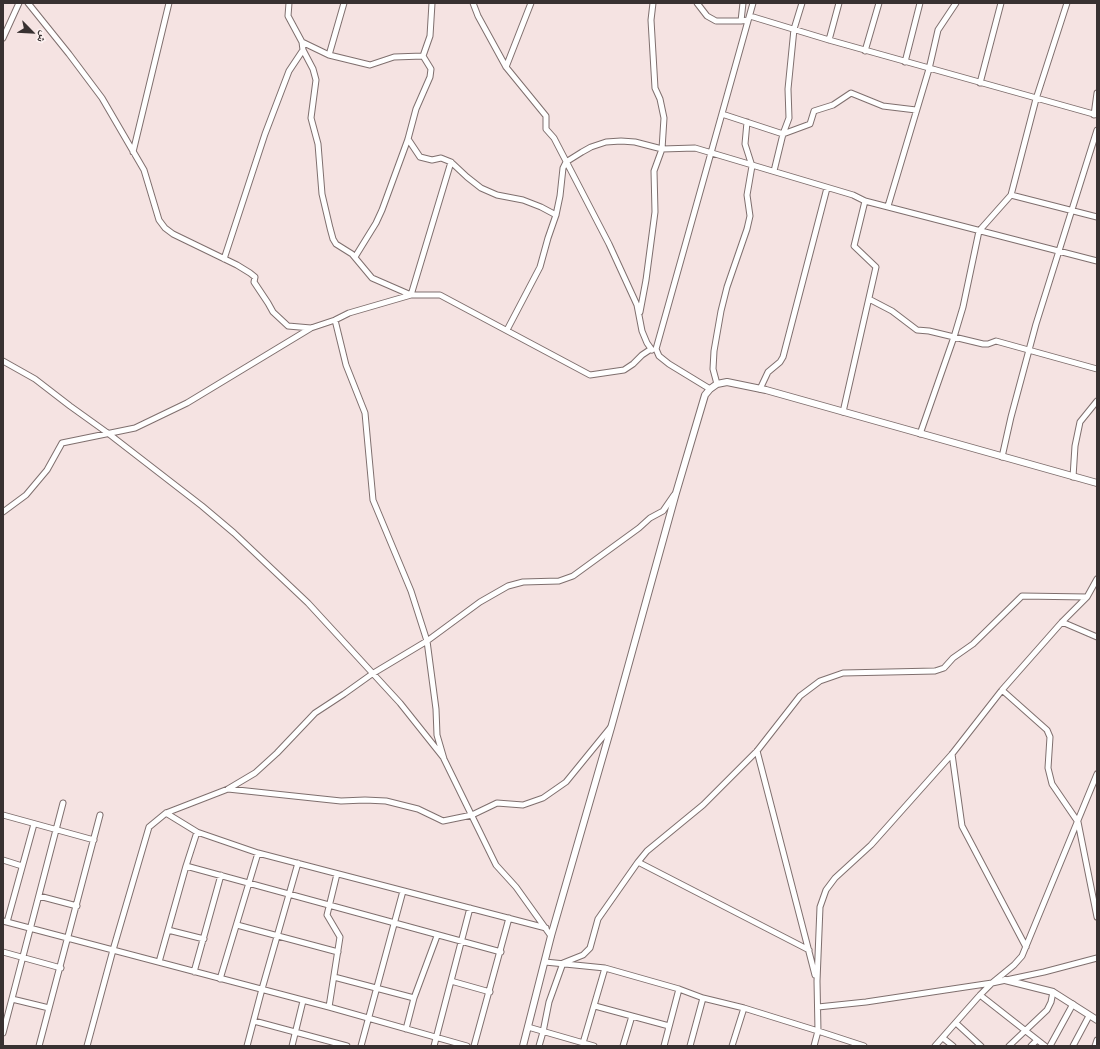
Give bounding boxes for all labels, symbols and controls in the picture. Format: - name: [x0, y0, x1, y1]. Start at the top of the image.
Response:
- north arrow: [12, 12, 52, 52]
- text: ش: [34, 29, 52, 45]

